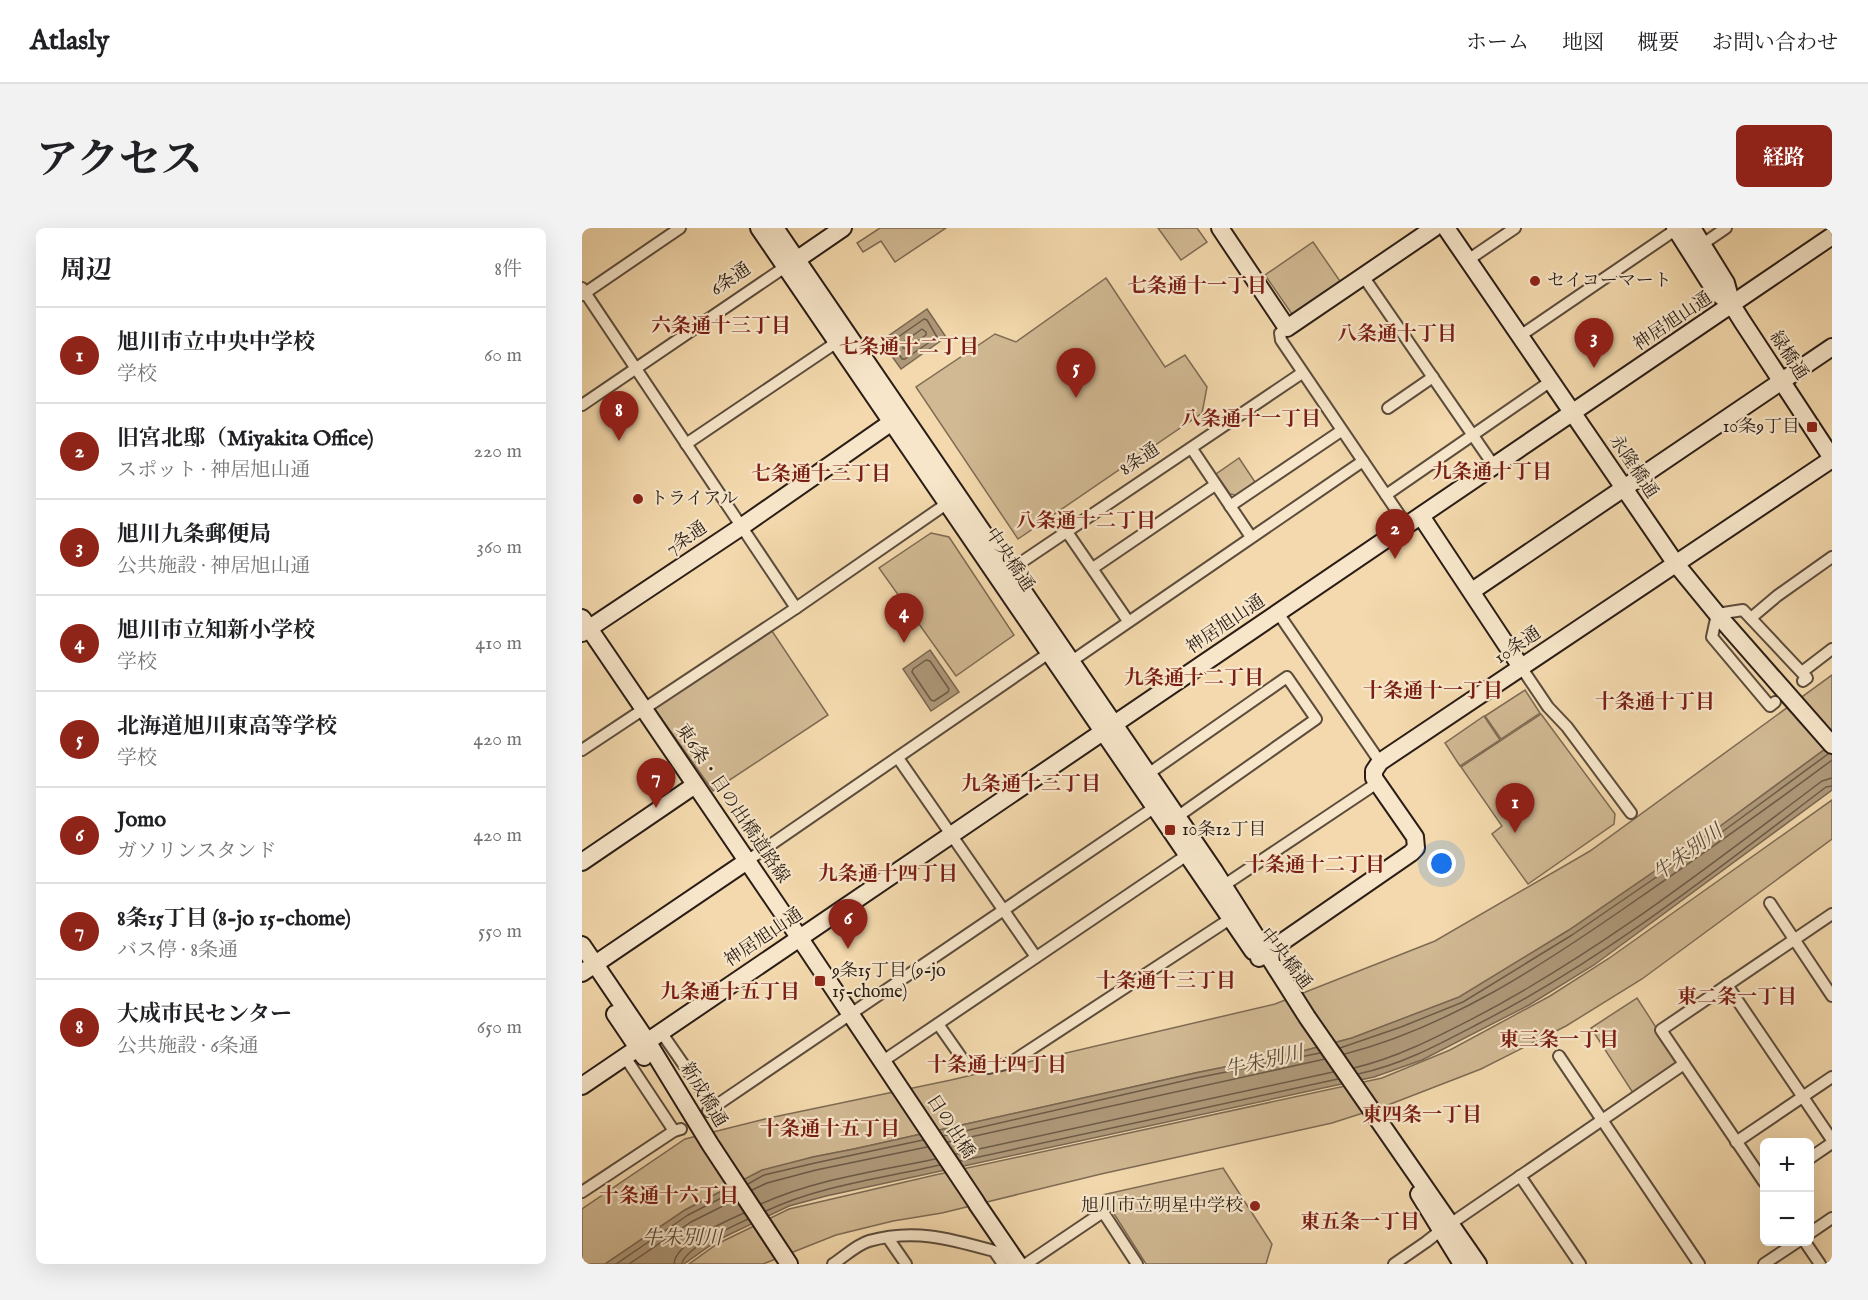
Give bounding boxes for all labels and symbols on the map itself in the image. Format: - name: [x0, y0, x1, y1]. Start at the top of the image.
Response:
- street label: 6条通: [706, 258, 756, 302]
- place label: セイコーマート: [1547, 270, 1672, 293]
- district label: 七条通十一丁目: [1127, 274, 1267, 299]
- marker: セイコーマート: [1528, 274, 1542, 288]
- street label: 神居旭山通: [1629, 287, 1717, 357]
- district label: 六条通十三丁目: [651, 314, 791, 339]
- pin: 3: [1574, 318, 1614, 368]
- district label: 八条通十丁目: [1337, 322, 1457, 347]
- street label: 緑橋通: [1764, 327, 1812, 385]
- district label: 七条通十二丁目: [839, 335, 979, 360]
- pin: 5: [1056, 348, 1096, 398]
- pin: 8: [600, 392, 639, 441]
- district label: 八条通十一丁目: [1181, 407, 1321, 432]
- place label: 10条9丁目: [1723, 416, 1800, 439]
- marker: 10条9丁目: [1805, 420, 1819, 434]
- street label: 永隆橋通: [1603, 431, 1663, 503]
- street label: 8条通: [1116, 438, 1164, 482]
- district label: 九条通十丁目: [1432, 460, 1552, 485]
- district label: 七条通十三丁目: [751, 462, 891, 487]
- place label: トライアル: [650, 488, 738, 511]
- marker: トライアル: [631, 492, 645, 506]
- district label: 八条通十二丁目: [1016, 509, 1156, 534]
- pin: 2: [1376, 510, 1414, 559]
- street label: 7条通: [662, 517, 712, 561]
- street label: 中央橋通: [979, 524, 1039, 596]
- street label: 神居旭山通: [1182, 590, 1270, 660]
- pin: 4: [884, 594, 924, 643]
- street label: 10条通: [1490, 622, 1546, 670]
- district label: 九条通十二丁目: [1124, 666, 1264, 691]
- district label: 十条通十一丁目: [1363, 679, 1503, 704]
- district label: 十条通十丁目: [1595, 690, 1715, 715]
- street label: 東6条・日の出橋道路線: [670, 720, 794, 888]
- pin: 7: [636, 758, 676, 808]
- district label: 九条通十三丁目: [961, 772, 1101, 797]
- pin: 1: [1496, 784, 1534, 833]
- water label: 牛朱別川: [1648, 818, 1729, 887]
- place label: 10条12丁目: [1182, 819, 1267, 842]
- marker: 10条12丁目: [1163, 823, 1177, 837]
- your location: [1427, 849, 1456, 878]
- district label: 十条通十二丁目: [1245, 853, 1385, 878]
- district label: 九条通十四丁目: [818, 862, 958, 887]
- pin: 6: [828, 900, 868, 949]
- street label: 神居旭山通: [720, 903, 808, 973]
- street label: 中央橋通: [1254, 924, 1316, 994]
- place label: 9条15丁目 (9-jo 15-chome): [831, 960, 946, 1004]
- district label: 十条通十三丁目: [1096, 969, 1236, 994]
- marker: 9条15丁目 (9-jo 15-chome): [813, 974, 827, 988]
- district label: 九条通十五丁目: [660, 980, 800, 1005]
- district label: 東二条一丁目: [1677, 985, 1797, 1010]
- district label: 東三条一丁目: [1499, 1028, 1619, 1053]
- water label: 牛朱別川: [1222, 1040, 1308, 1083]
- district label: 十条通十四丁目: [927, 1053, 1067, 1078]
- street label: 新成橋通: [675, 1058, 731, 1132]
- street label: 日の出橋: [921, 1091, 979, 1163]
- district label: 東四条一丁目: [1362, 1103, 1482, 1128]
- district label: 十条通十五丁目: [760, 1117, 900, 1142]
- district label: 十条通十六丁目: [599, 1184, 739, 1209]
- place label: 旭川市立明星中学校: [1081, 1195, 1243, 1218]
- marker: 旭川市立明星中学校: [1248, 1199, 1262, 1213]
- district label: 東五条一丁目: [1300, 1210, 1420, 1235]
- water label: 牛朱別川: [642, 1226, 724, 1251]

